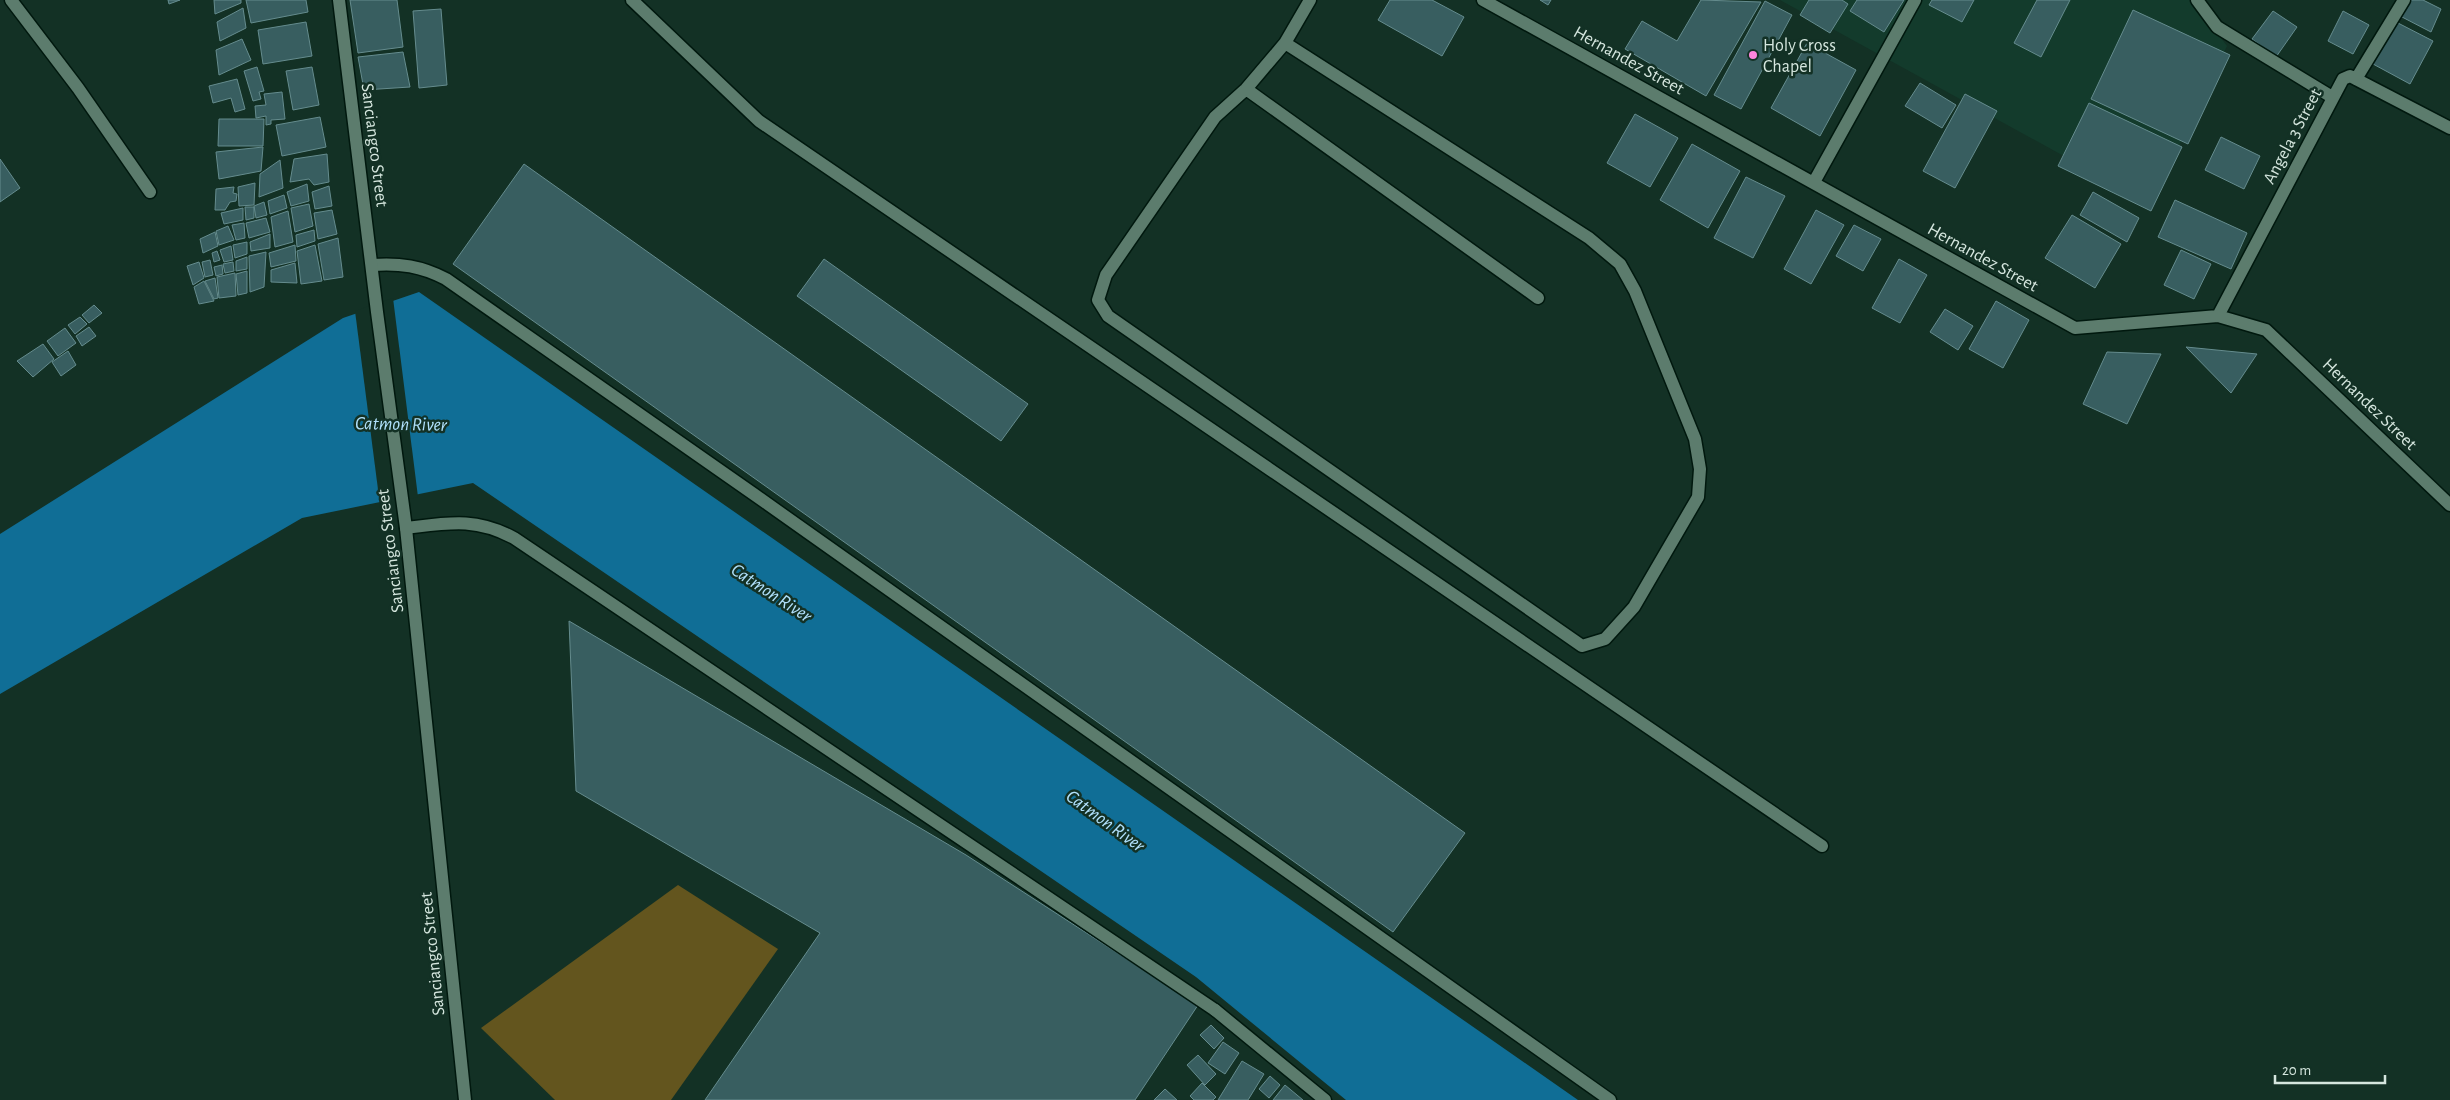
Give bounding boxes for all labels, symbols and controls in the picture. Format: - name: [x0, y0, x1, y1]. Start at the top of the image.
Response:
- street label: Hernandez Street: [1570, 23, 1687, 99]
- place label: Holy Cross Chapel: [1763, 37, 1836, 76]
- marker: Holy Cross Chapel: [1747, 49, 1759, 61]
- street label: Sanciangco Street: [358, 82, 391, 208]
- street label: Angela 3 Street: [2260, 86, 2326, 187]
- street label: Hernandez Street: [1924, 220, 2041, 296]
- street label: Hernandez Street: [2319, 355, 2420, 454]
- water label: Catmon River: [355, 414, 448, 435]
- street label: Sanciangco Street: [374, 488, 407, 614]
- water label: Catmon River: [728, 560, 816, 627]
- water label: Catmon River: [1062, 787, 1149, 856]
- street label: Sanciangco Street: [418, 891, 448, 1017]
- scale bar: [2275, 1052, 2385, 1084]
- text: 20 m: [2282, 1063, 2311, 1078]

